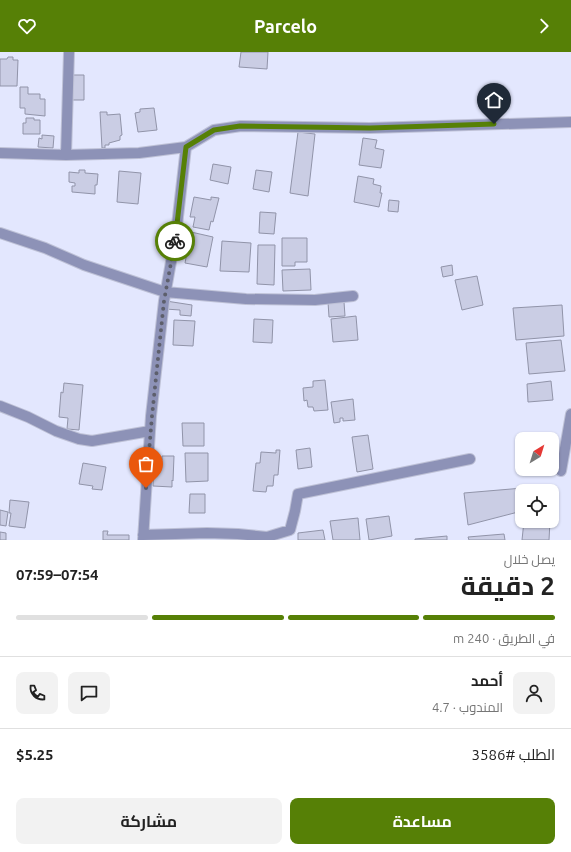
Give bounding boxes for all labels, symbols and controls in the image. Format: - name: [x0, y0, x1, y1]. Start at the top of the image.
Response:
- icon: heart: [16, 15, 38, 37]
- icon: forward: [533, 15, 555, 37]
- text: Parcelo: [254, 16, 317, 36]
- pin: [477, 83, 511, 124]
- icon: home: [483, 89, 505, 111]
- courier: [155, 221, 195, 261]
- icon: bike: [164, 230, 186, 252]
- north arrow: [515, 432, 559, 476]
- map controls: [515, 432, 559, 528]
- pin: [129, 447, 163, 488]
- icon: bag: [135, 453, 157, 475]
- button: locate: [515, 484, 559, 528]
- text: يصل خلال: [504, 552, 555, 566]
- text: 07:54–07:59: [16, 566, 99, 583]
- text: 2 دقيقة: [461, 571, 555, 600]
- text: في الطريق · 240 m: [453, 631, 555, 645]
- button: phone: [16, 672, 58, 714]
- button: chat: [68, 672, 110, 714]
- text: أحمد: [471, 672, 503, 689]
- button: person: [513, 672, 555, 714]
- text: المندوب · 4.7: [432, 700, 503, 714]
- text: $5.25: [16, 746, 54, 763]
- text: الطلب #3586: [472, 746, 555, 763]
- button: مشاركة: [16, 798, 282, 844]
- button: مساعدة: [290, 798, 555, 844]

